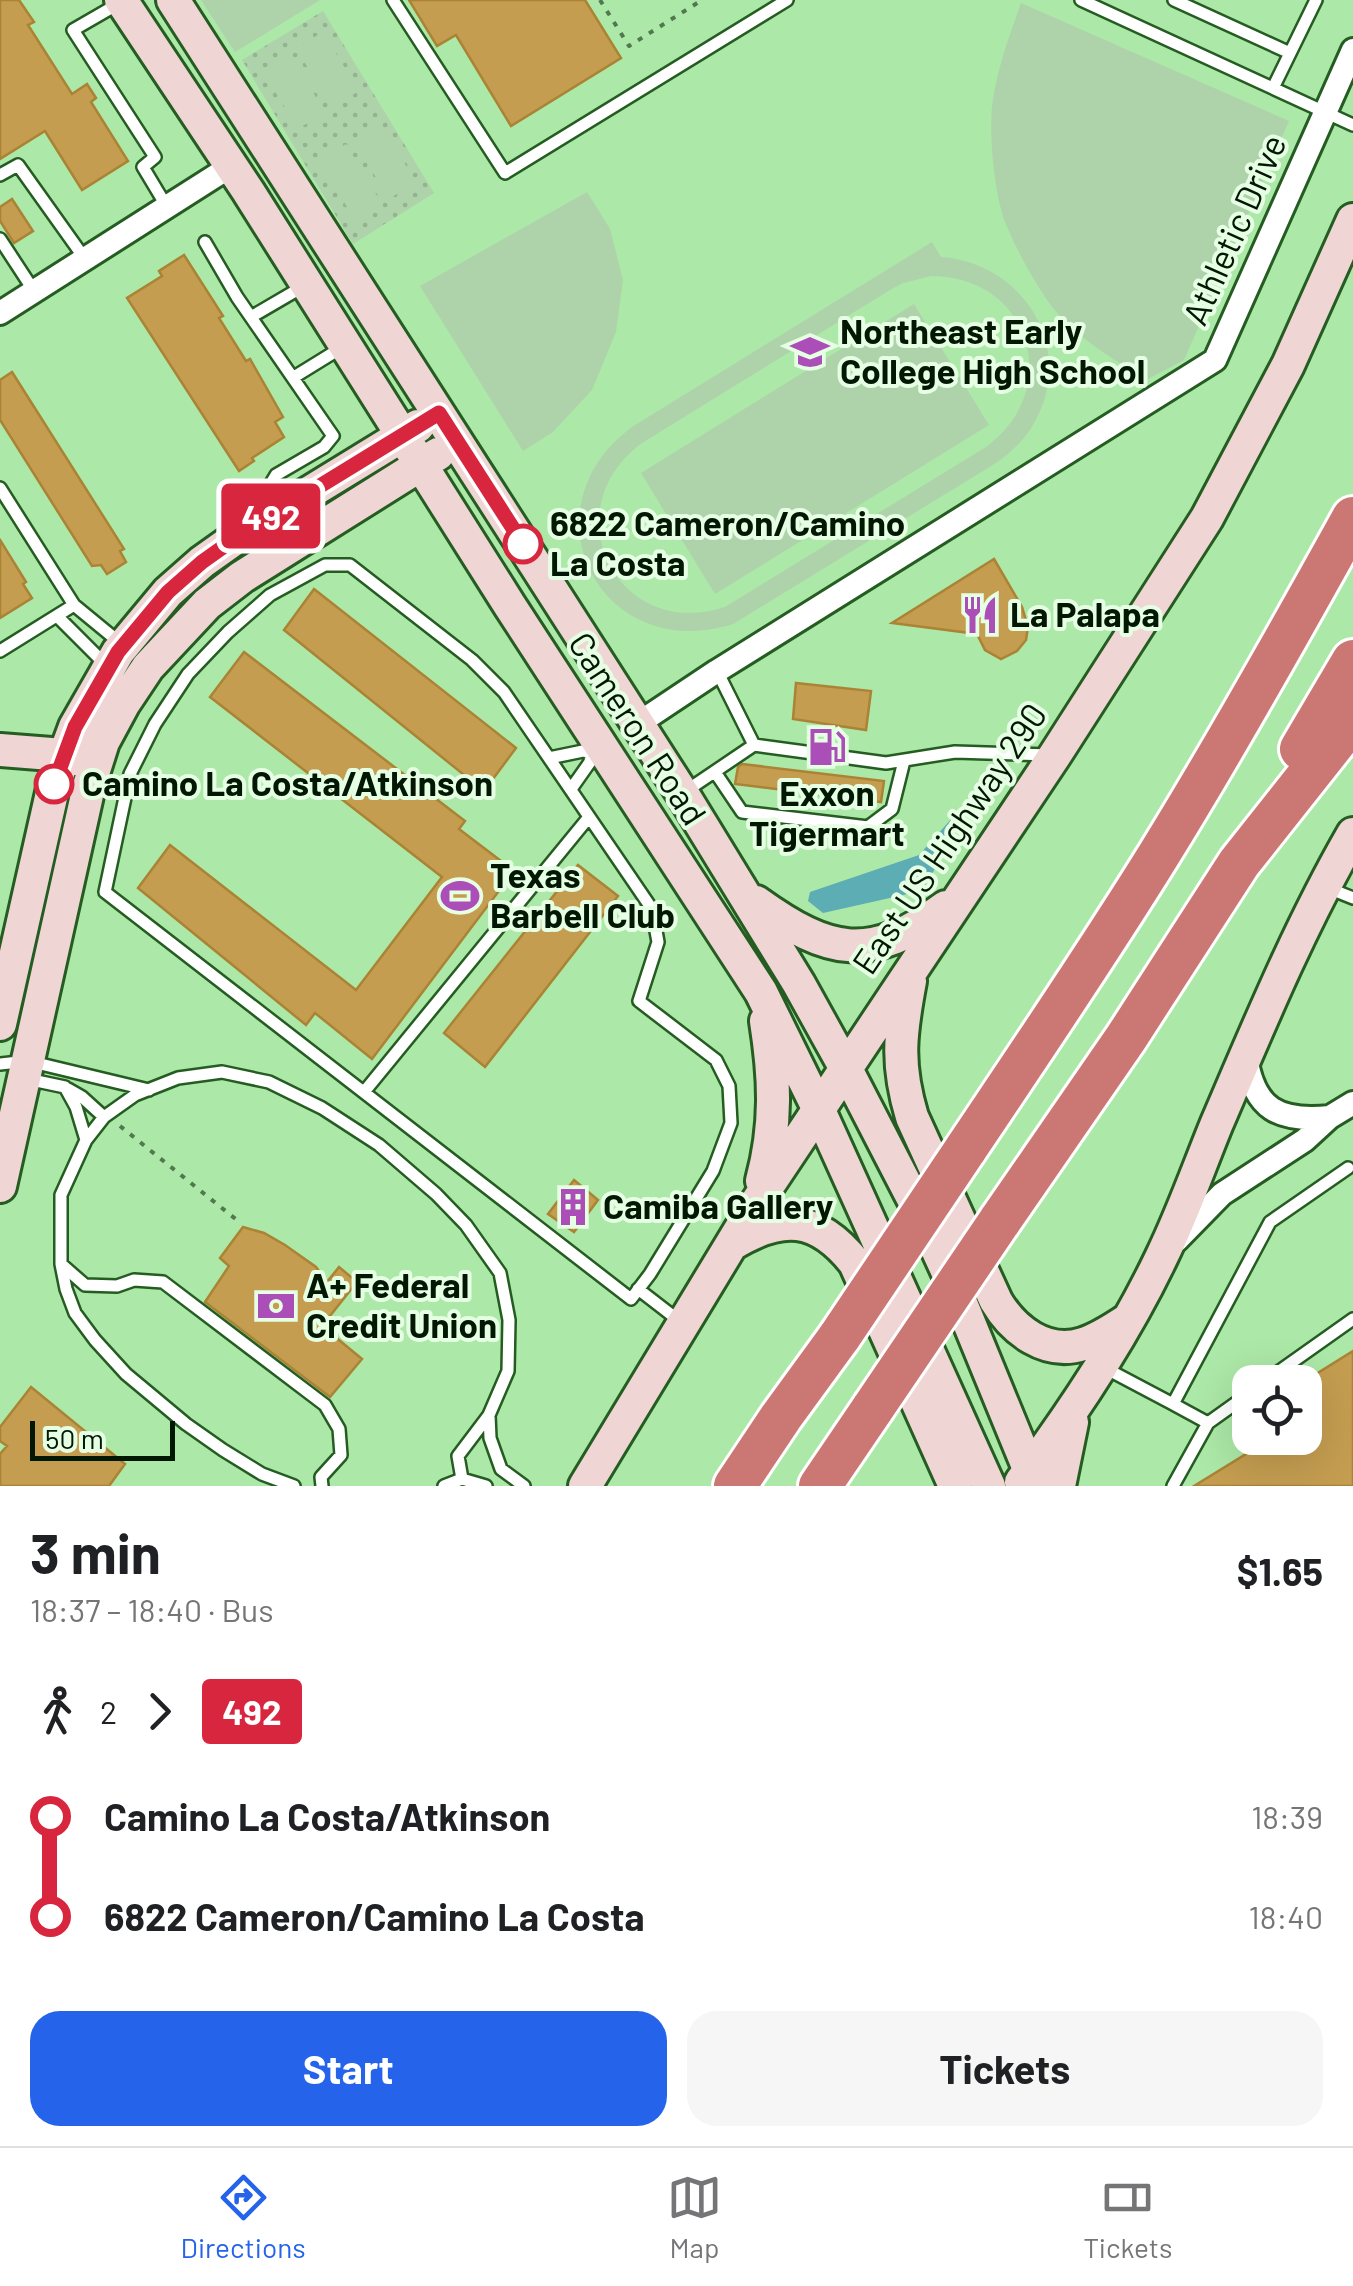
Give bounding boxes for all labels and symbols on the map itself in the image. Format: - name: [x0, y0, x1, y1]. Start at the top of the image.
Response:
- street label: Athletic Drive: [1173, 128, 1294, 331]
- place label: Northeast Early College High School: [840, 309, 1145, 391]
- school or university icon: Northeast Early College High School: [789, 331, 831, 373]
- line badge: 492: [214, 484, 328, 548]
- place label: 6822 Cameron/Camino La Costa: [550, 501, 905, 583]
- marker: 6822 Cameron/Camino La Costa: [504, 525, 542, 563]
- place label: La Palapa: [1010, 592, 1160, 634]
- restaurant icon: La Palapa: [959, 594, 1001, 636]
- street label: Cameron Road: [561, 624, 717, 832]
- street label: East US Highway 290: [842, 695, 1054, 981]
- fuel station icon: Exxon Tigermart: [806, 726, 848, 768]
- place label: Camino La Costa/Atkinson: [82, 761, 493, 803]
- marker: Camino La Costa/Atkinson: [35, 765, 73, 803]
- place label: Exxon Tigermart: [749, 771, 905, 853]
- place label: Texas Barbell Club: [490, 853, 675, 935]
- sports icon: Texas Barbell Club: [439, 875, 481, 917]
- place label: Camiba Gallery: [603, 1184, 834, 1226]
- building icon: Camiba Gallery: [552, 1186, 594, 1228]
- place label: A+ Federal Credit Union: [306, 1263, 497, 1345]
- bank icon: A+ Federal Credit Union: [255, 1285, 297, 1327]
- scale bar: [30, 1416, 175, 1460]

